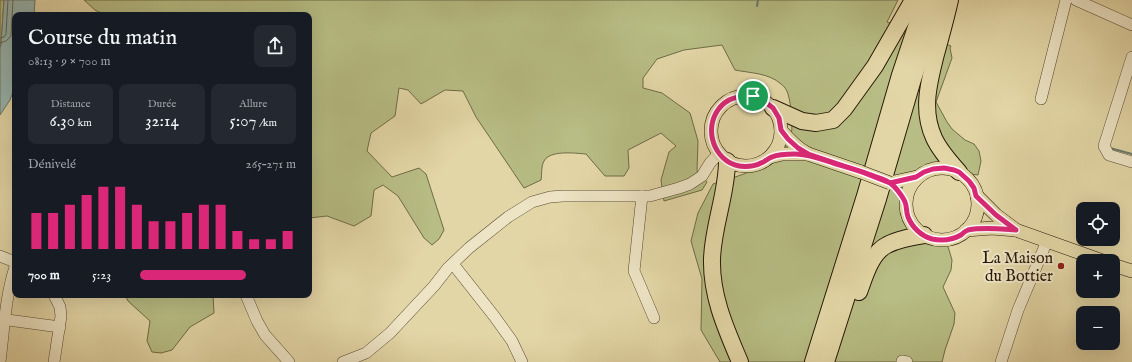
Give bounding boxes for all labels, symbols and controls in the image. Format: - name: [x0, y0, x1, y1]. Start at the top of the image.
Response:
- text: Course du matin: [28, 24, 177, 52]
- button: share: [254, 25, 296, 67]
- text: 08:13 · 9 × 700 m: [28, 53, 110, 70]
- pin: [736, 79, 770, 113]
- icon: arrive: [742, 85, 764, 107]
- text: Distance: [51, 97, 91, 111]
- text: Durée: [148, 97, 176, 111]
- text: Allure: [239, 97, 267, 111]
- text: 6.30: [50, 111, 75, 132]
- text: 32:14: [145, 111, 179, 132]
- text: 5:07: [230, 111, 257, 132]
- text: km: [75, 116, 92, 130]
- text: /km: [257, 116, 277, 130]
- text: Dénivelé: [28, 156, 76, 173]
- text: 265–271 m: [246, 156, 296, 173]
- map controls: [1076, 202, 1120, 350]
- button: locate: [1076, 202, 1120, 246]
- place label: La Maison du Bottier: [982, 249, 1053, 287]
- button: +: [1076, 254, 1120, 298]
- marker: La Maison du Bottier: [1056, 261, 1066, 271]
- text: 700 m: [28, 267, 60, 284]
- text: 5:23: [92, 267, 111, 284]
- button: −: [1076, 306, 1120, 350]

